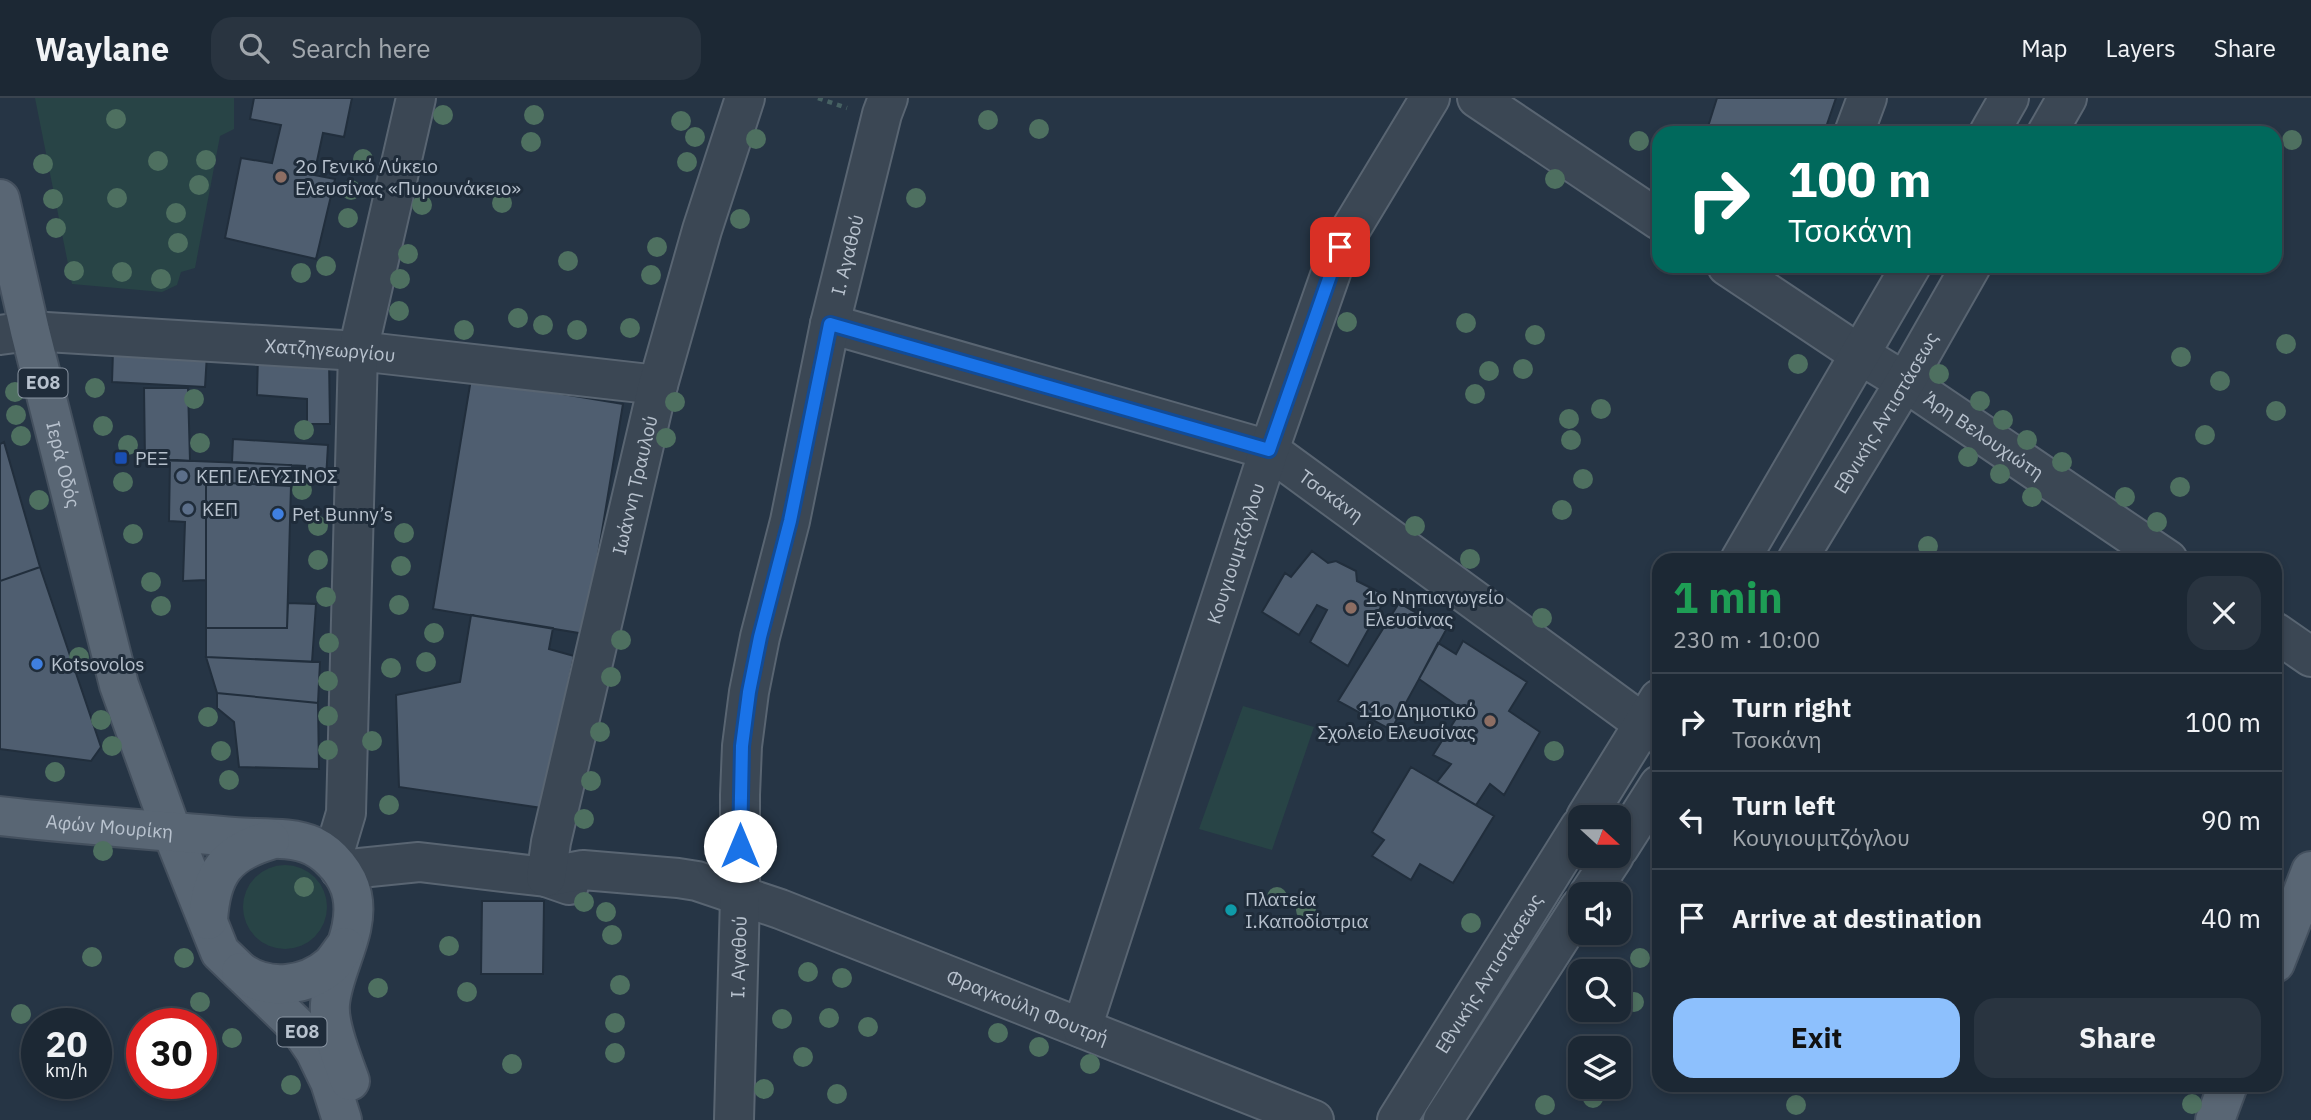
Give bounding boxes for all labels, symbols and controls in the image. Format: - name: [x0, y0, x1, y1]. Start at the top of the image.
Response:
- search box: [211, 17, 701, 80]
- text: Waylane: [35, 27, 169, 70]
- icon: search: [235, 29, 273, 67]
- text: Search here: [291, 31, 431, 65]
- text: Map: [2021, 32, 2068, 64]
- text: Layers: [2106, 32, 2176, 64]
- text: Share: [2214, 32, 2276, 64]
- text: 100 m: [1788, 147, 1932, 210]
- place label: 2ο Γενικό Λύκειο Ελευσίνας «Πυρουνάκειο»: [295, 154, 521, 200]
- icon: right: [1673, 154, 1764, 245]
- marker: 2ο Γενικό Λύκειο Ελευσίνας «Πυρουνάκειο»: [273, 169, 289, 185]
- text: Τσοκάνη: [1788, 209, 1913, 251]
- street label: Ι. Αγαθού: [826, 212, 869, 298]
- pin: [1310, 217, 1370, 277]
- icon: arrive: [1321, 228, 1359, 266]
- street label: Εθνικής Αντιστάσεως: [1828, 327, 1943, 498]
- street label: Χατζηγεωργίου: [264, 333, 397, 367]
- road number: ΕΟ8: [19, 368, 68, 398]
- street label: Άρη Βελουχιώτη: [1920, 386, 2049, 485]
- street label: Ιωάννη Τραυλού: [607, 413, 663, 557]
- street label: Ιερά Οδός: [41, 419, 86, 510]
- place label: ΡΕΞ: [135, 446, 169, 470]
- marker: ΡΕΞ: [113, 450, 129, 466]
- place label: ΚΕΠ ΕΛΕΥΣΙΝΟΣ: [196, 464, 338, 488]
- street label: Τσοκάνη: [1294, 464, 1368, 527]
- marker: ΚΕΠ ΕΛΕΥΣΙΝΟΣ: [174, 468, 190, 484]
- street label: Κουγιουμτζόγλου: [1202, 480, 1270, 627]
- place label: ΚΕΠ: [202, 497, 238, 521]
- marker: ΚΕΠ: [180, 501, 196, 517]
- place label: Pet Bunny’s: [292, 502, 393, 526]
- marker: Pet Bunny’s: [270, 506, 286, 522]
- text: 1 min: [1673, 570, 1783, 625]
- button: close: [2187, 576, 2261, 650]
- place label: 1ο Νηπιαγωγείο Ελευσίνας: [1365, 585, 1504, 631]
- marker: 1ο Νηπιαγωγείο Ελευσίνας: [1343, 600, 1359, 616]
- text: 230 m · 10:00: [1673, 624, 1820, 654]
- place label: Kotsovolos: [51, 652, 145, 676]
- marker: Kotsovolos: [29, 656, 45, 672]
- text: Turn right: [1732, 690, 1851, 724]
- place label: 11ο Δημοτικό Σχολείο Ελευσίνας: [1318, 698, 1476, 744]
- icon: right: [1673, 703, 1711, 741]
- text: 100 m: [2185, 705, 2261, 739]
- marker: 11ο Δημοτικό Σχολείο Ελευσίνας: [1482, 713, 1498, 729]
- text: Τσοκάνη: [1732, 724, 1822, 754]
- text: Turn left: [1732, 788, 1835, 822]
- icon: left: [1673, 801, 1711, 839]
- text: 90 m: [2201, 803, 2261, 837]
- north arrow: [1568, 805, 1631, 868]
- map controls: [1568, 805, 1631, 1099]
- street label: Αφών Μουρίκη: [45, 809, 174, 844]
- position arrow: [703, 809, 777, 883]
- text: Κουγιουμτζόγλου: [1732, 822, 1910, 852]
- button: sound: [1568, 882, 1631, 945]
- place label: Πλατεία Ι.Καποδίστρια: [1245, 887, 1369, 933]
- street label: Εθνικής Αντιστάσεως: [1430, 889, 1548, 1058]
- icon: arrive: [1673, 899, 1711, 937]
- text: Arrive at destination: [1732, 901, 1982, 935]
- text: 40 m: [2201, 901, 2261, 935]
- marker: Πλατεία Ι.Καποδίστρια: [1223, 902, 1239, 918]
- street label: Ι. Αγαθού: [725, 915, 751, 999]
- button: search: [1568, 959, 1631, 1022]
- street label: Φραγκούλη Φουτρή: [943, 964, 1112, 1050]
- button: Exit: [1673, 998, 1960, 1078]
- button: Share: [1974, 998, 2261, 1078]
- speed limit sign: 30: [126, 1008, 217, 1099]
- road number: ΕΟ8: [278, 1017, 326, 1046]
- text: 20: [45, 1021, 88, 1067]
- button: layers: [1568, 1036, 1631, 1099]
- text: km/h: [45, 1059, 88, 1082]

